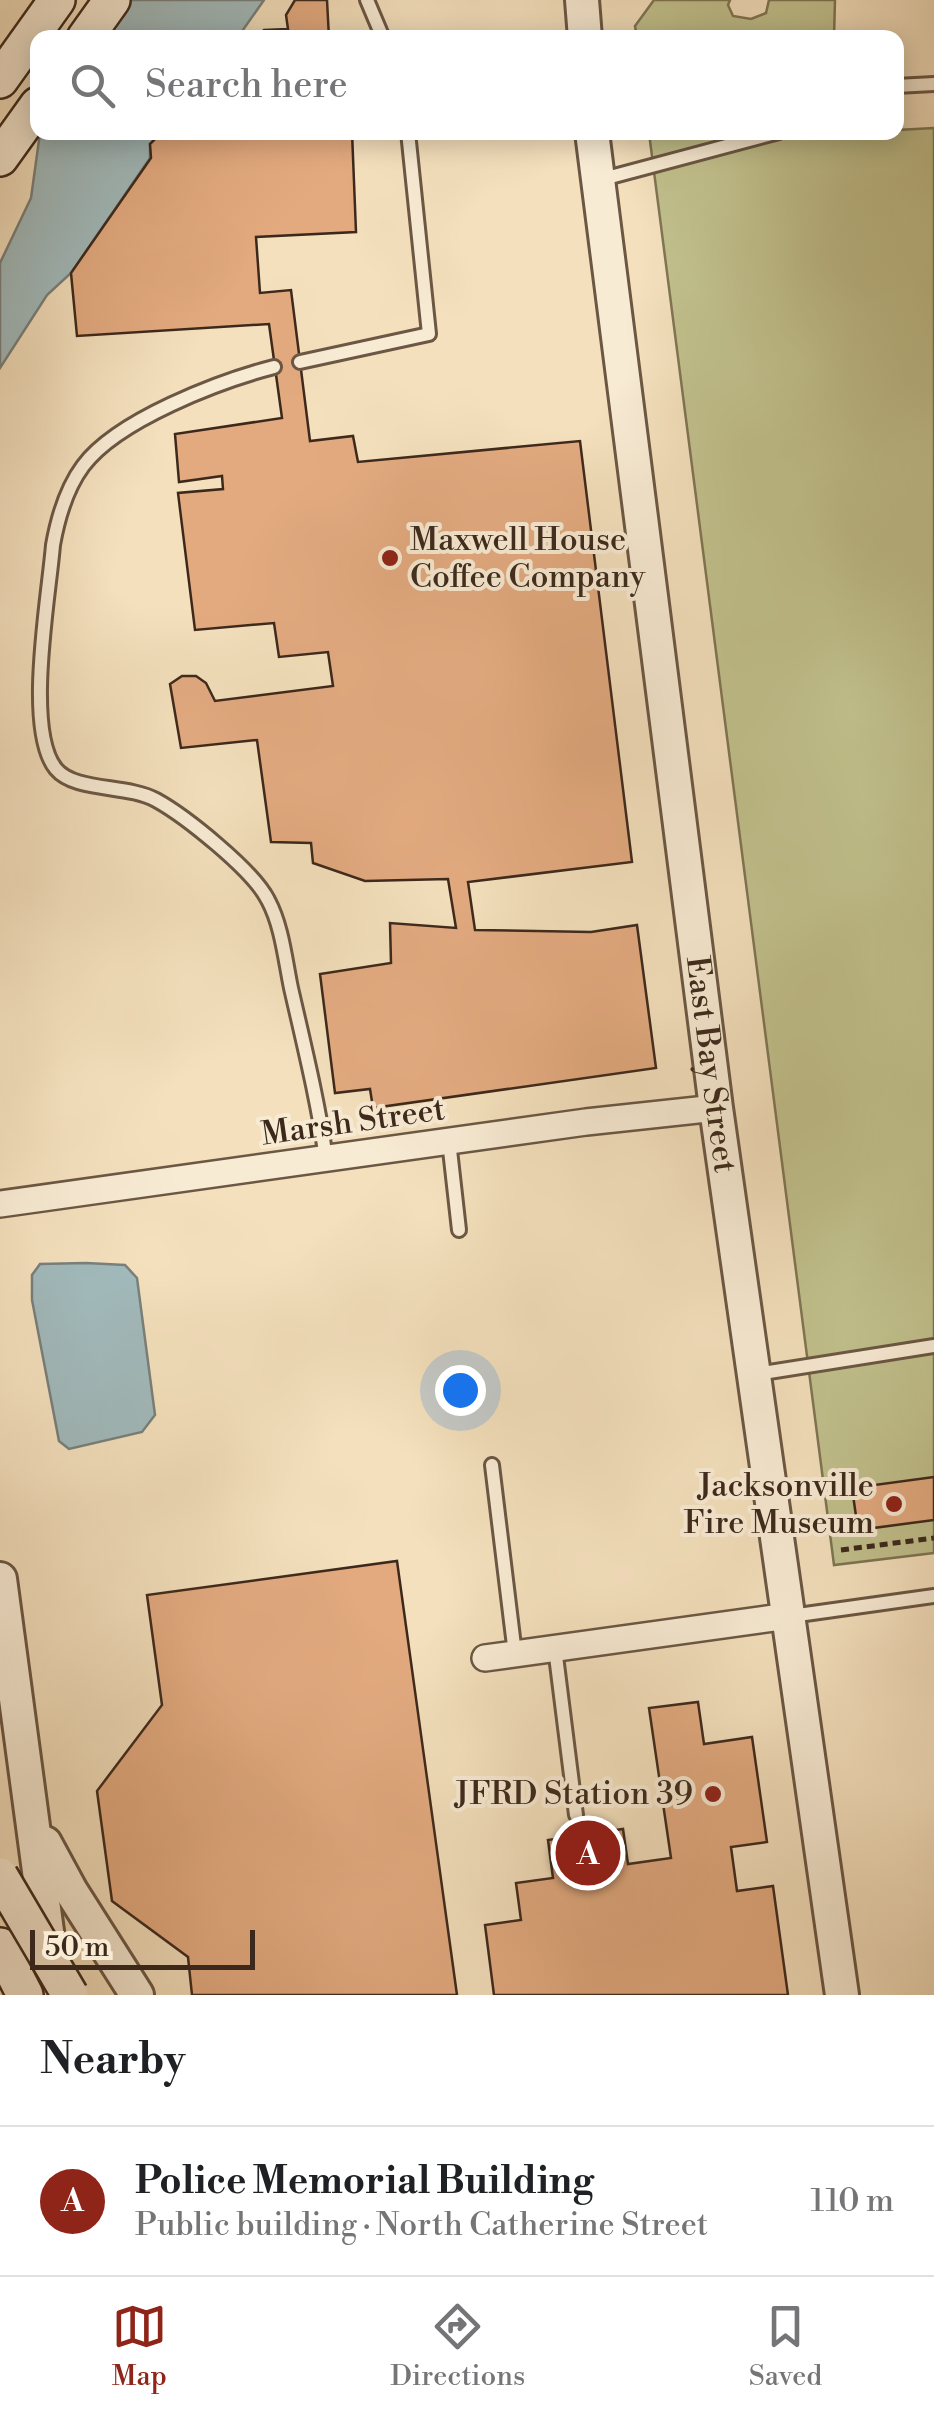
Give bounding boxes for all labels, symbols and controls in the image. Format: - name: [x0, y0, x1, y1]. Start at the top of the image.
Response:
- search box: [30, 30, 904, 140]
- icon: search: [65, 58, 120, 113]
- text: Search here: [145, 62, 348, 109]
- place label: Maxwell House Coffee Company: [410, 520, 646, 597]
- marker: Maxwell House Coffee Company: [379, 547, 401, 569]
- street label: East Bay Street: [677, 954, 745, 1175]
- street label: Marsh Street: [259, 1089, 447, 1155]
- your location: [435, 1365, 486, 1416]
- place label: Jacksonville Fire Museum: [683, 1466, 874, 1543]
- marker: Jacksonville Fire Museum: [883, 1493, 905, 1515]
- place label: JFRD Station 39: [454, 1774, 693, 1814]
- marker: JFRD Station 39: [702, 1783, 724, 1805]
- pin: A: [556, 1816, 620, 1890]
- scale bar: [30, 1925, 255, 1970]
- text: 50 m: [45, 1930, 109, 1965]
- text: Nearby: [40, 2034, 185, 2087]
- text: Police Memorial Building: [135, 2158, 594, 2205]
- text: A: [61, 2181, 84, 2221]
- text: 110 m: [811, 2181, 894, 2221]
- text: Public building · North Catherine Street: [135, 2205, 708, 2245]
- tab: Map: [112, 2299, 167, 2394]
- tab: Directions: [390, 2299, 525, 2394]
- tab: Saved: [749, 2299, 822, 2394]

